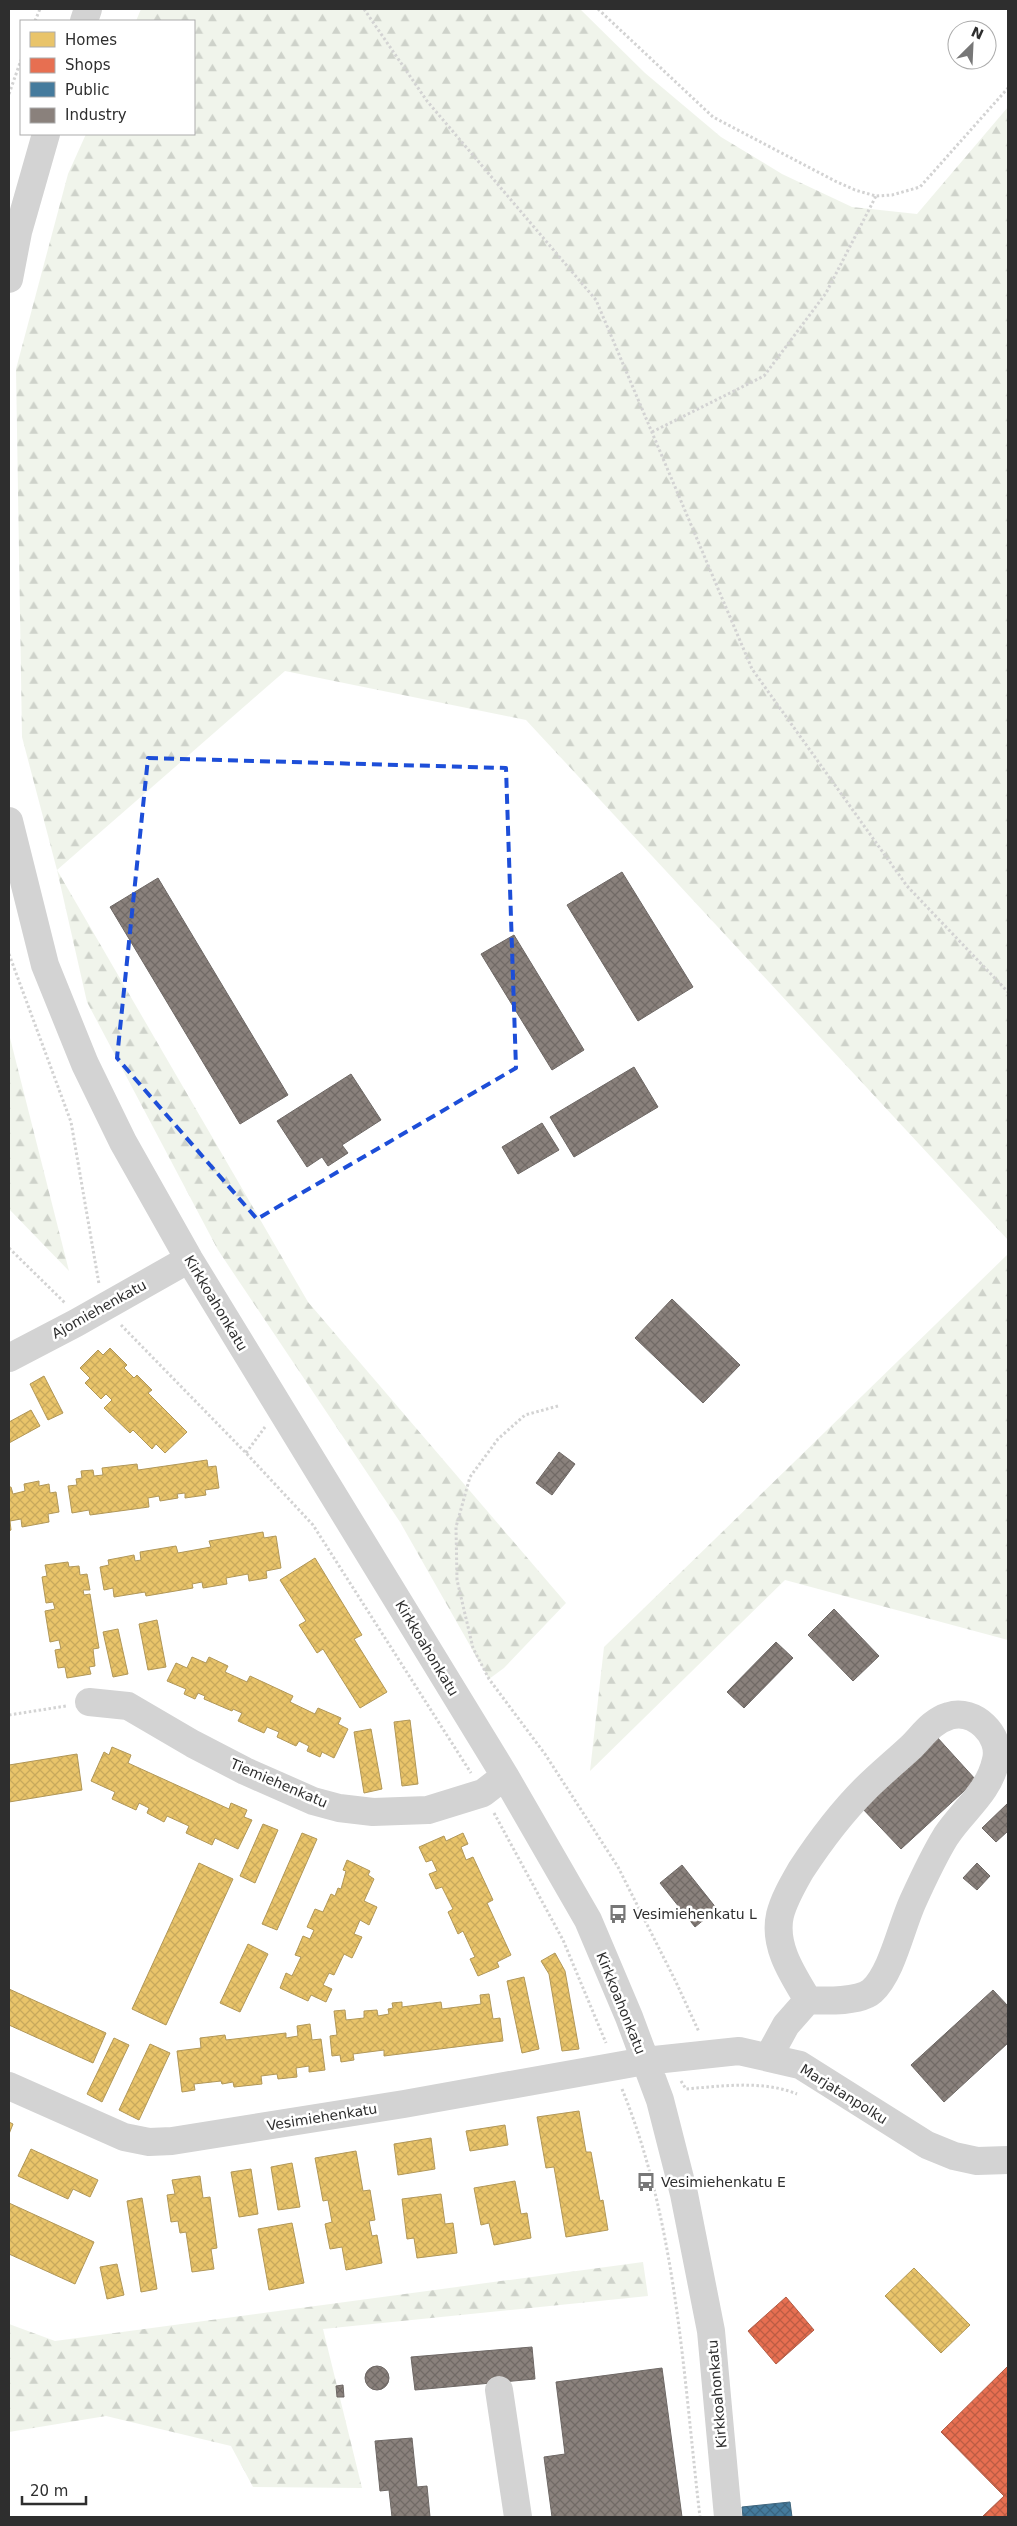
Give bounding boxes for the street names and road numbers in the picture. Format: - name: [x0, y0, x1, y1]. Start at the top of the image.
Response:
- street label: Kirkkoahonkatu: [181, 1252, 251, 1354]
- street label: Ajomiehenkatu: [49, 1276, 149, 1342]
- street label: Kirkkoahonkatu: [392, 1597, 462, 1699]
- street label: Tiemiehenkatu: [227, 1755, 330, 1811]
- street label: Kirkkoahonkatu: [593, 1950, 649, 2056]
- street label: Marjatanpolku: [797, 2061, 891, 2127]
- street label: Vesimiehenkatu: [266, 2100, 378, 2134]
- street label: Kirkkoahonkatu: [704, 2339, 730, 2449]

